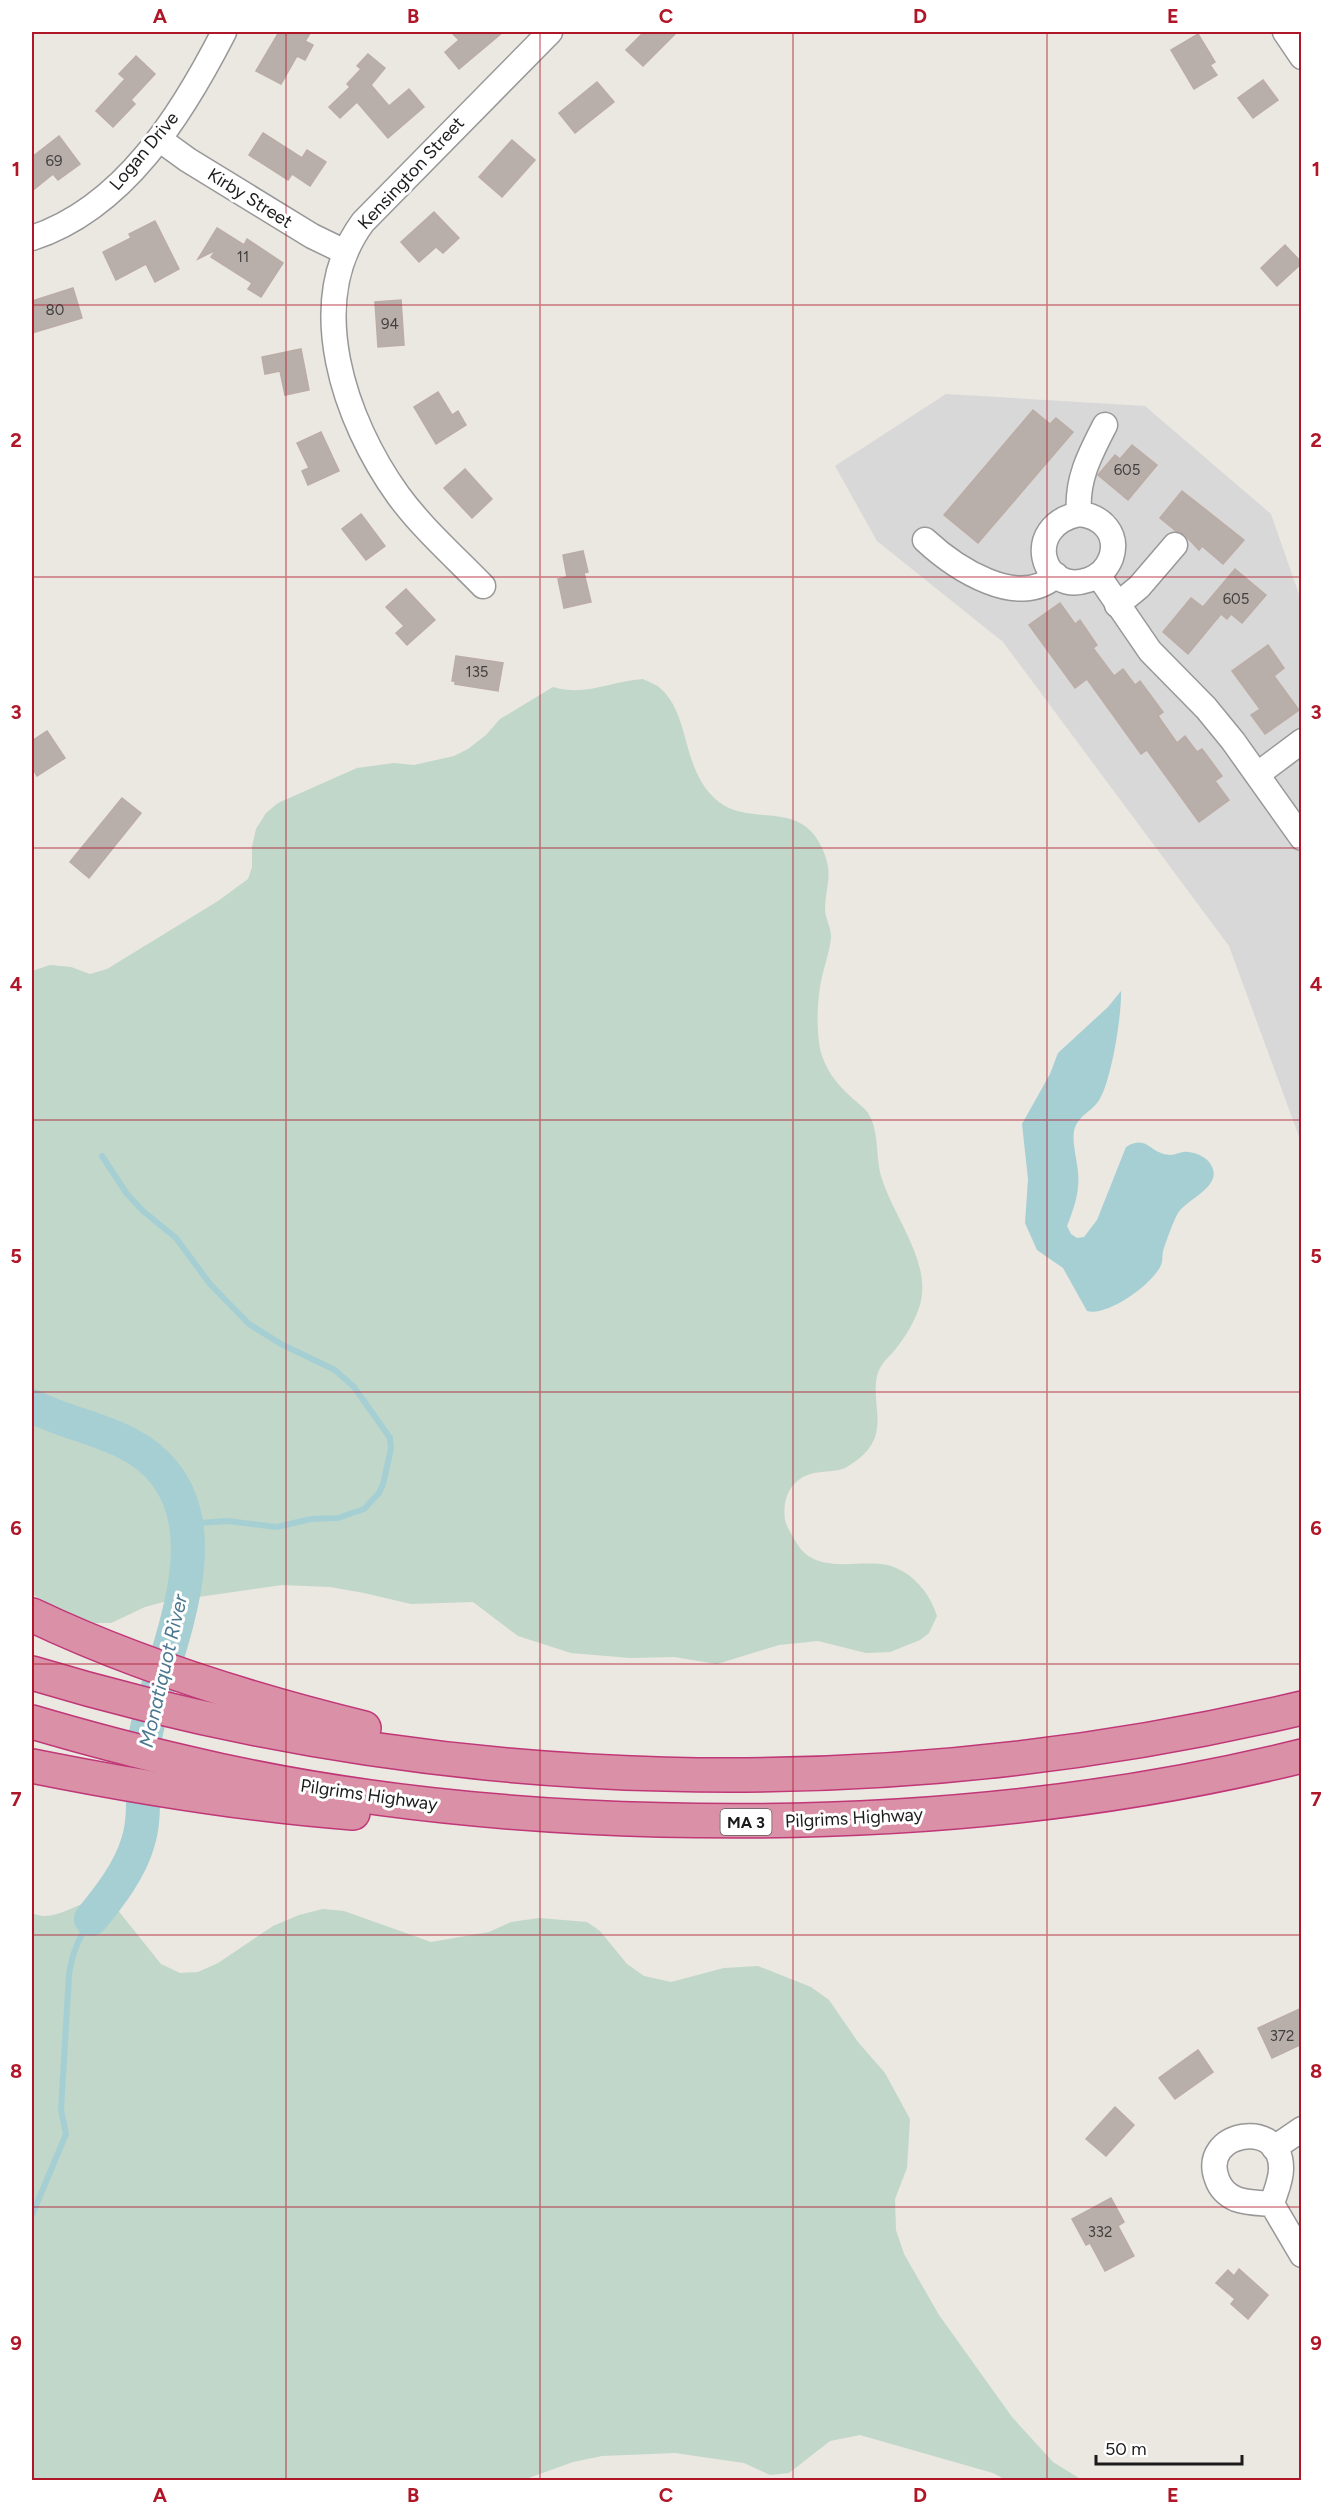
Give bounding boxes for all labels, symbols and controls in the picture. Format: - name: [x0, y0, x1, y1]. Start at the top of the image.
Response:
- text: A: [153, 4, 168, 28]
- text: B: [407, 4, 419, 28]
- text: C: [659, 4, 673, 28]
- text: D: [913, 4, 927, 28]
- text: E: [1167, 4, 1179, 28]
- street label: Logan Drive: [105, 107, 183, 195]
- street label: Kensington Street: [353, 112, 469, 234]
- house number: 69: [46, 152, 62, 170]
- text: 1: [12, 157, 20, 181]
- text: 1: [1312, 157, 1320, 181]
- street label: Kirby Street: [204, 163, 297, 233]
- house number: 11: [237, 248, 249, 266]
- house number: 80: [46, 301, 64, 319]
- house number: 94: [381, 315, 399, 333]
- text: 2: [10, 428, 22, 452]
- text: 2: [1310, 428, 1322, 452]
- house number: 605: [1114, 461, 1140, 479]
- house number: 605: [1223, 590, 1249, 608]
- house number: 135: [466, 663, 488, 681]
- text: 3: [10, 700, 22, 724]
- text: 3: [1310, 700, 1322, 724]
- text: 4: [10, 972, 23, 996]
- text: 4: [1310, 972, 1323, 996]
- text: 5: [10, 1244, 22, 1268]
- text: 5: [1310, 1244, 1322, 1268]
- text: 6: [10, 1516, 22, 1540]
- text: 6: [1310, 1516, 1322, 1540]
- water label: Monatiquot River: [134, 1591, 193, 1750]
- street label: Pilgrims Highway: [299, 1774, 439, 1816]
- text: 7: [10, 1787, 22, 1811]
- text: 7: [1310, 1787, 1322, 1811]
- street label: Pilgrims Highway: [784, 1803, 924, 1833]
- road number: MA 3: [720, 1809, 771, 1835]
- house number: 372: [1270, 2027, 1294, 2045]
- text: 8: [10, 2059, 22, 2083]
- text: 8: [1310, 2059, 1322, 2083]
- house number: 332: [1088, 2223, 1112, 2241]
- text: 9: [10, 2331, 22, 2355]
- text: 9: [1310, 2331, 1322, 2355]
- scale bar: [1096, 2428, 1242, 2466]
- text: 50 m: [1105, 2438, 1147, 2460]
- text: A: [153, 2483, 168, 2507]
- text: B: [407, 2483, 419, 2507]
- text: C: [659, 2483, 673, 2507]
- text: D: [913, 2483, 927, 2507]
- text: E: [1167, 2483, 1179, 2507]

